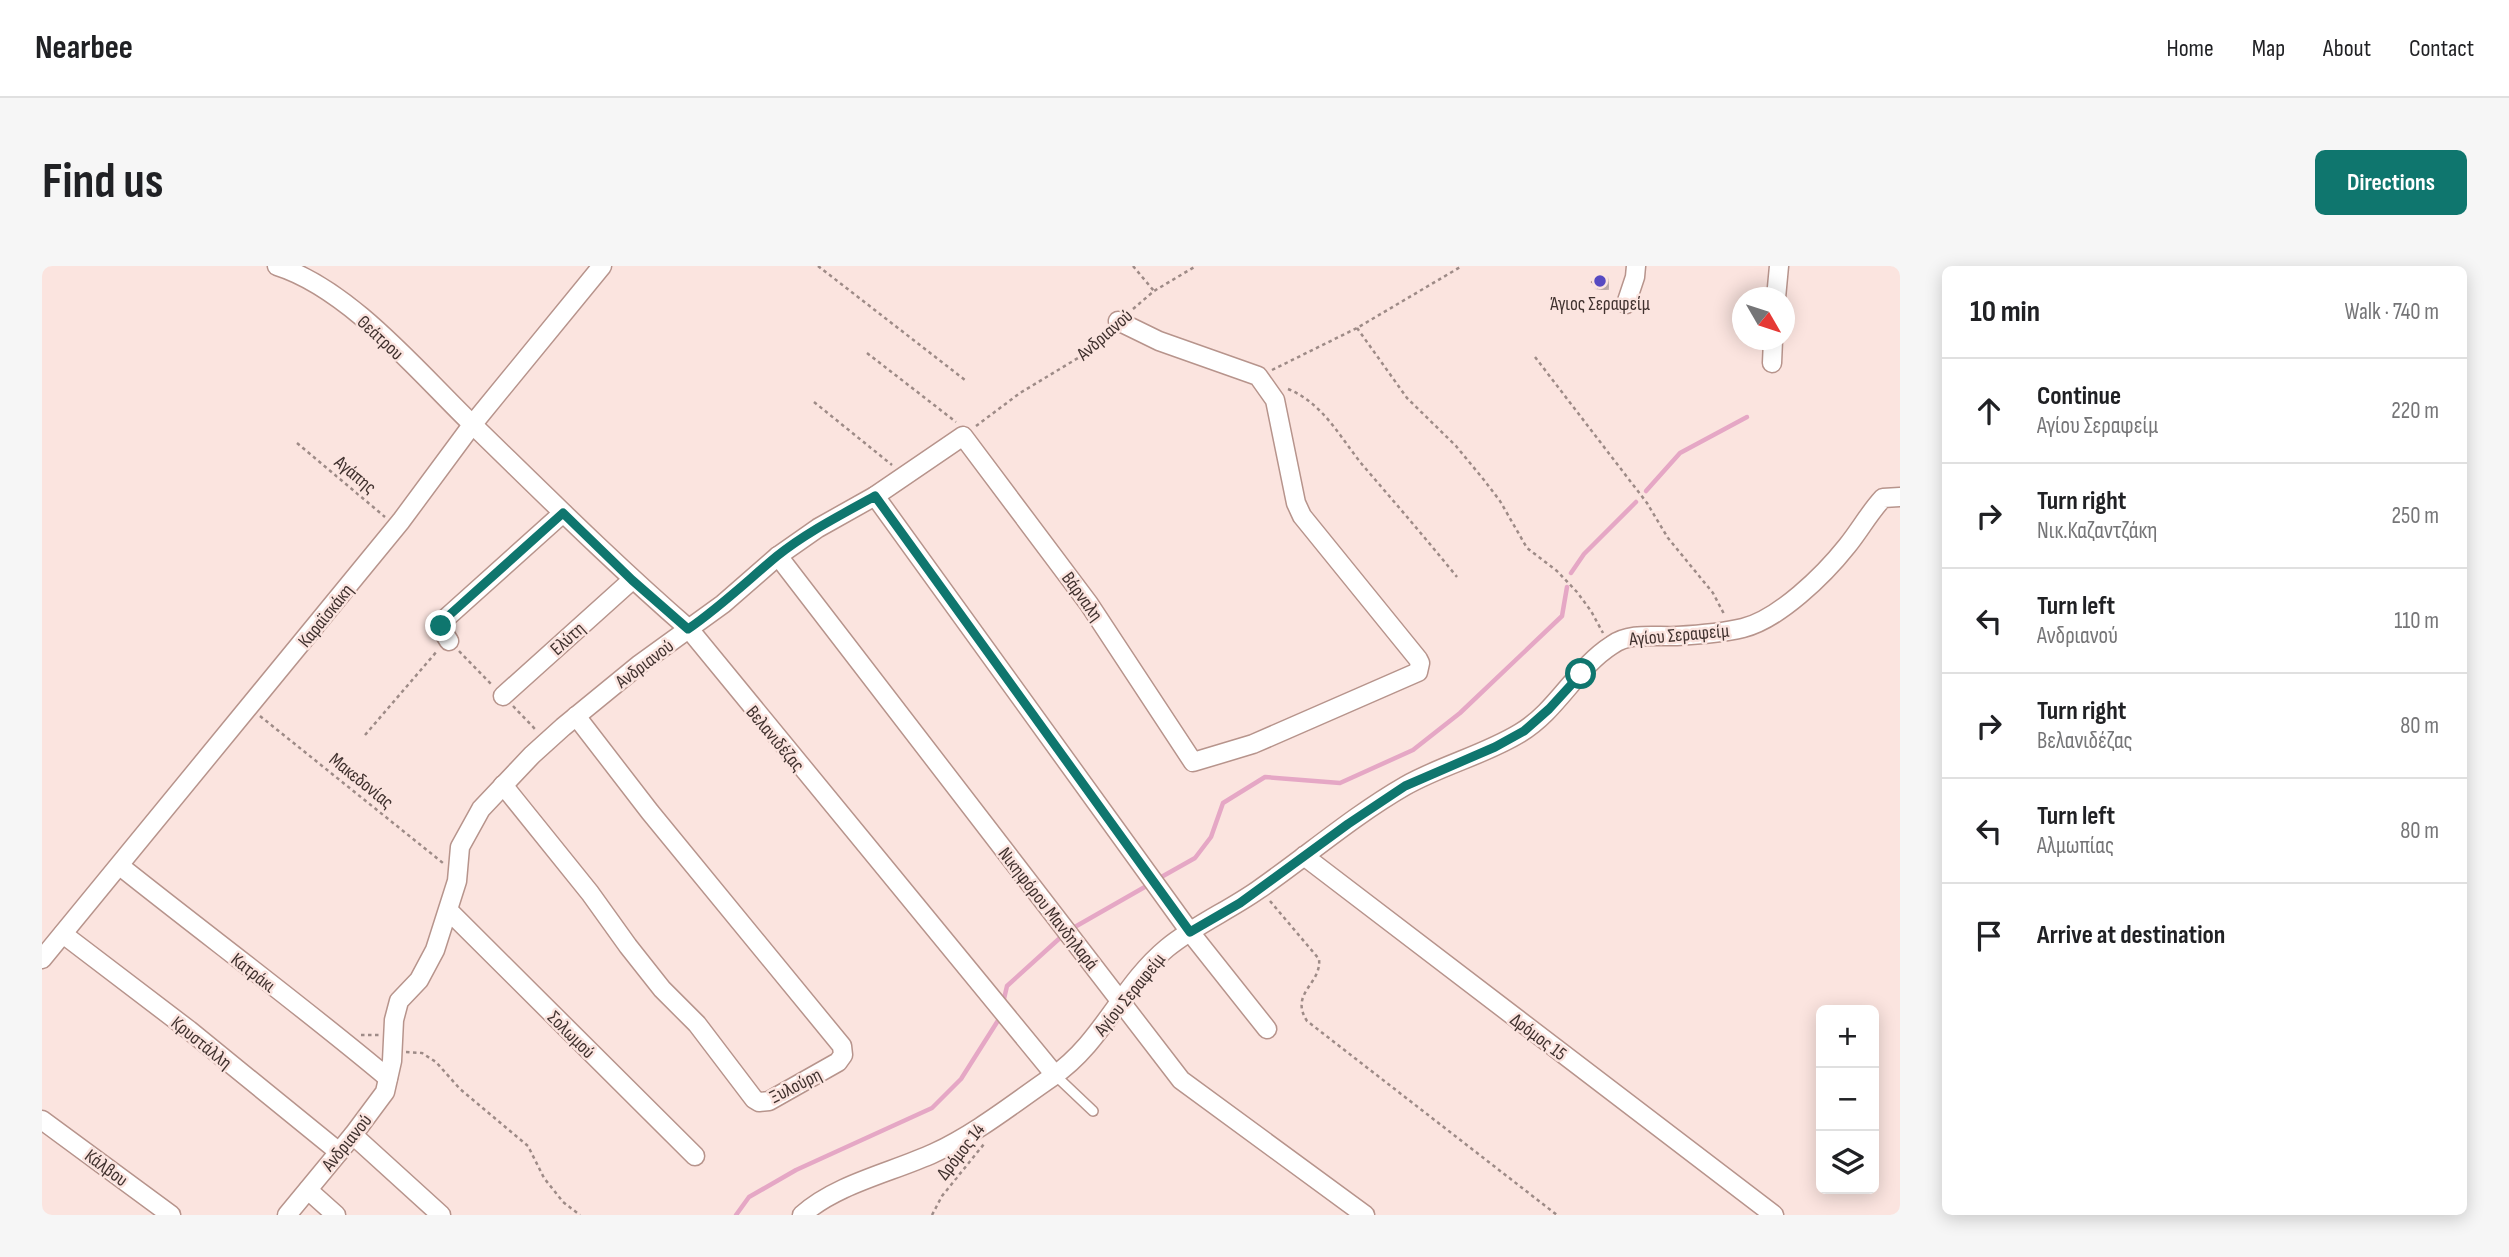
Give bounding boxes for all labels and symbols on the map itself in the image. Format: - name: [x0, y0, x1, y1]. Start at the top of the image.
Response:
- marker: Άγιος Σεραφείμ: [1592, 273, 1608, 289]
- north arrow: [1732, 287, 1795, 350]
- place label: Άγιος Σεραφείμ: [1550, 293, 1650, 316]
- street label: Ανδριανού: [1071, 305, 1138, 366]
- street label: Θεάτρου: [352, 311, 408, 365]
- street label: Αγάπης: [329, 450, 381, 499]
- street label: Βάρναλη: [1056, 568, 1107, 626]
- street label: Καραϊσκάκη: [294, 580, 359, 652]
- route end: [425, 610, 456, 641]
- street label: Ελύτη: [546, 618, 590, 661]
- street label: Αγίου Σεραφείμ: [1627, 620, 1730, 651]
- street label: Ανδριανού: [610, 635, 679, 694]
- route start: [1565, 658, 1596, 689]
- street label: Βελανιδέζας: [741, 701, 809, 777]
- street label: Μακεδονίας: [324, 748, 398, 814]
- street label: Νικηφόρου Μανδηλαρά: [993, 843, 1103, 975]
- street label: Κατράκι: [226, 948, 280, 998]
- street label: Αγίου Σεραφείμ: [1089, 949, 1171, 1042]
- street label: Σολωμού: [542, 1006, 600, 1064]
- street label: Δρόμος 15: [1505, 1009, 1571, 1066]
- street label: Κρυστάλλη: [166, 1012, 236, 1075]
- street label: Ξυλούρη: [766, 1063, 826, 1109]
- street label: Ανδριανού: [317, 1110, 377, 1177]
- street label: Δρόμος 14: [932, 1119, 990, 1185]
- street label: Κάλβου: [80, 1145, 132, 1192]

